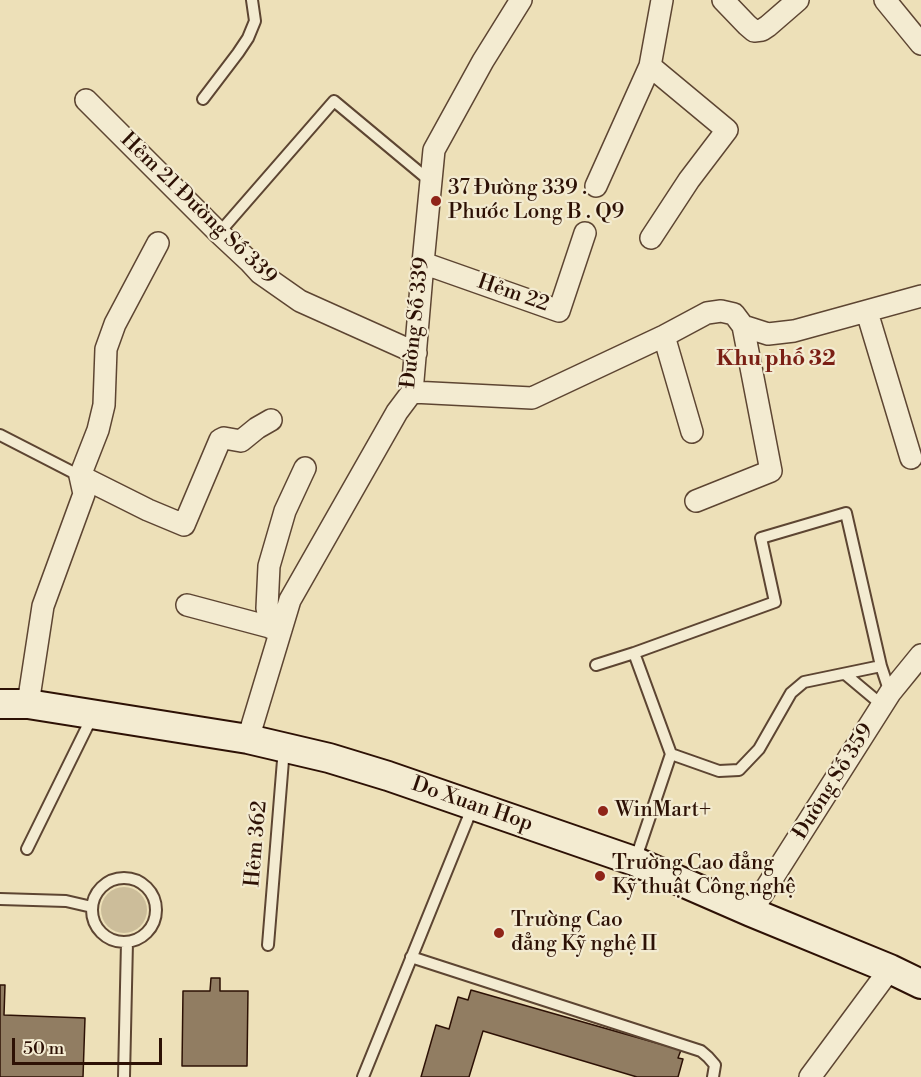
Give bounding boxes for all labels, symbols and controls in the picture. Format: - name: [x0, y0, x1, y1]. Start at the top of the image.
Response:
- street label: Hẻm 21 Đường Số 339: [115, 128, 281, 290]
- place label: 37 Đường 339 . Phước Long B . Q9: [448, 176, 624, 226]
- marker: 37 Đường 339 . Phước Long B . Q9: [429, 194, 443, 208]
- street label: Đường Số 339: [397, 256, 435, 390]
- street label: Hẻm 22: [474, 270, 552, 318]
- district label: Khu phố 32: [716, 347, 836, 373]
- street label: Đường Số 359: [788, 719, 880, 845]
- street label: Do Xuan Hop: [408, 772, 536, 838]
- place label: WinMart+: [615, 798, 711, 824]
- street label: Hẻm 362: [241, 800, 273, 888]
- marker: WinMart+: [596, 804, 610, 818]
- place label: Trường Cao đẳng Kỹ thuật Công nghệ: [612, 851, 796, 901]
- marker: Trường Cao đẳng Kỹ thuật Công nghệ: [593, 869, 607, 883]
- place label: Trường Cao đẳng Kỹ nghệ II: [511, 908, 657, 958]
- marker: Trường Cao đẳng Kỹ nghệ II: [492, 926, 506, 940]
- scale bar: [15, 1026, 165, 1064]
- text: 50 m: [23, 1037, 64, 1060]

